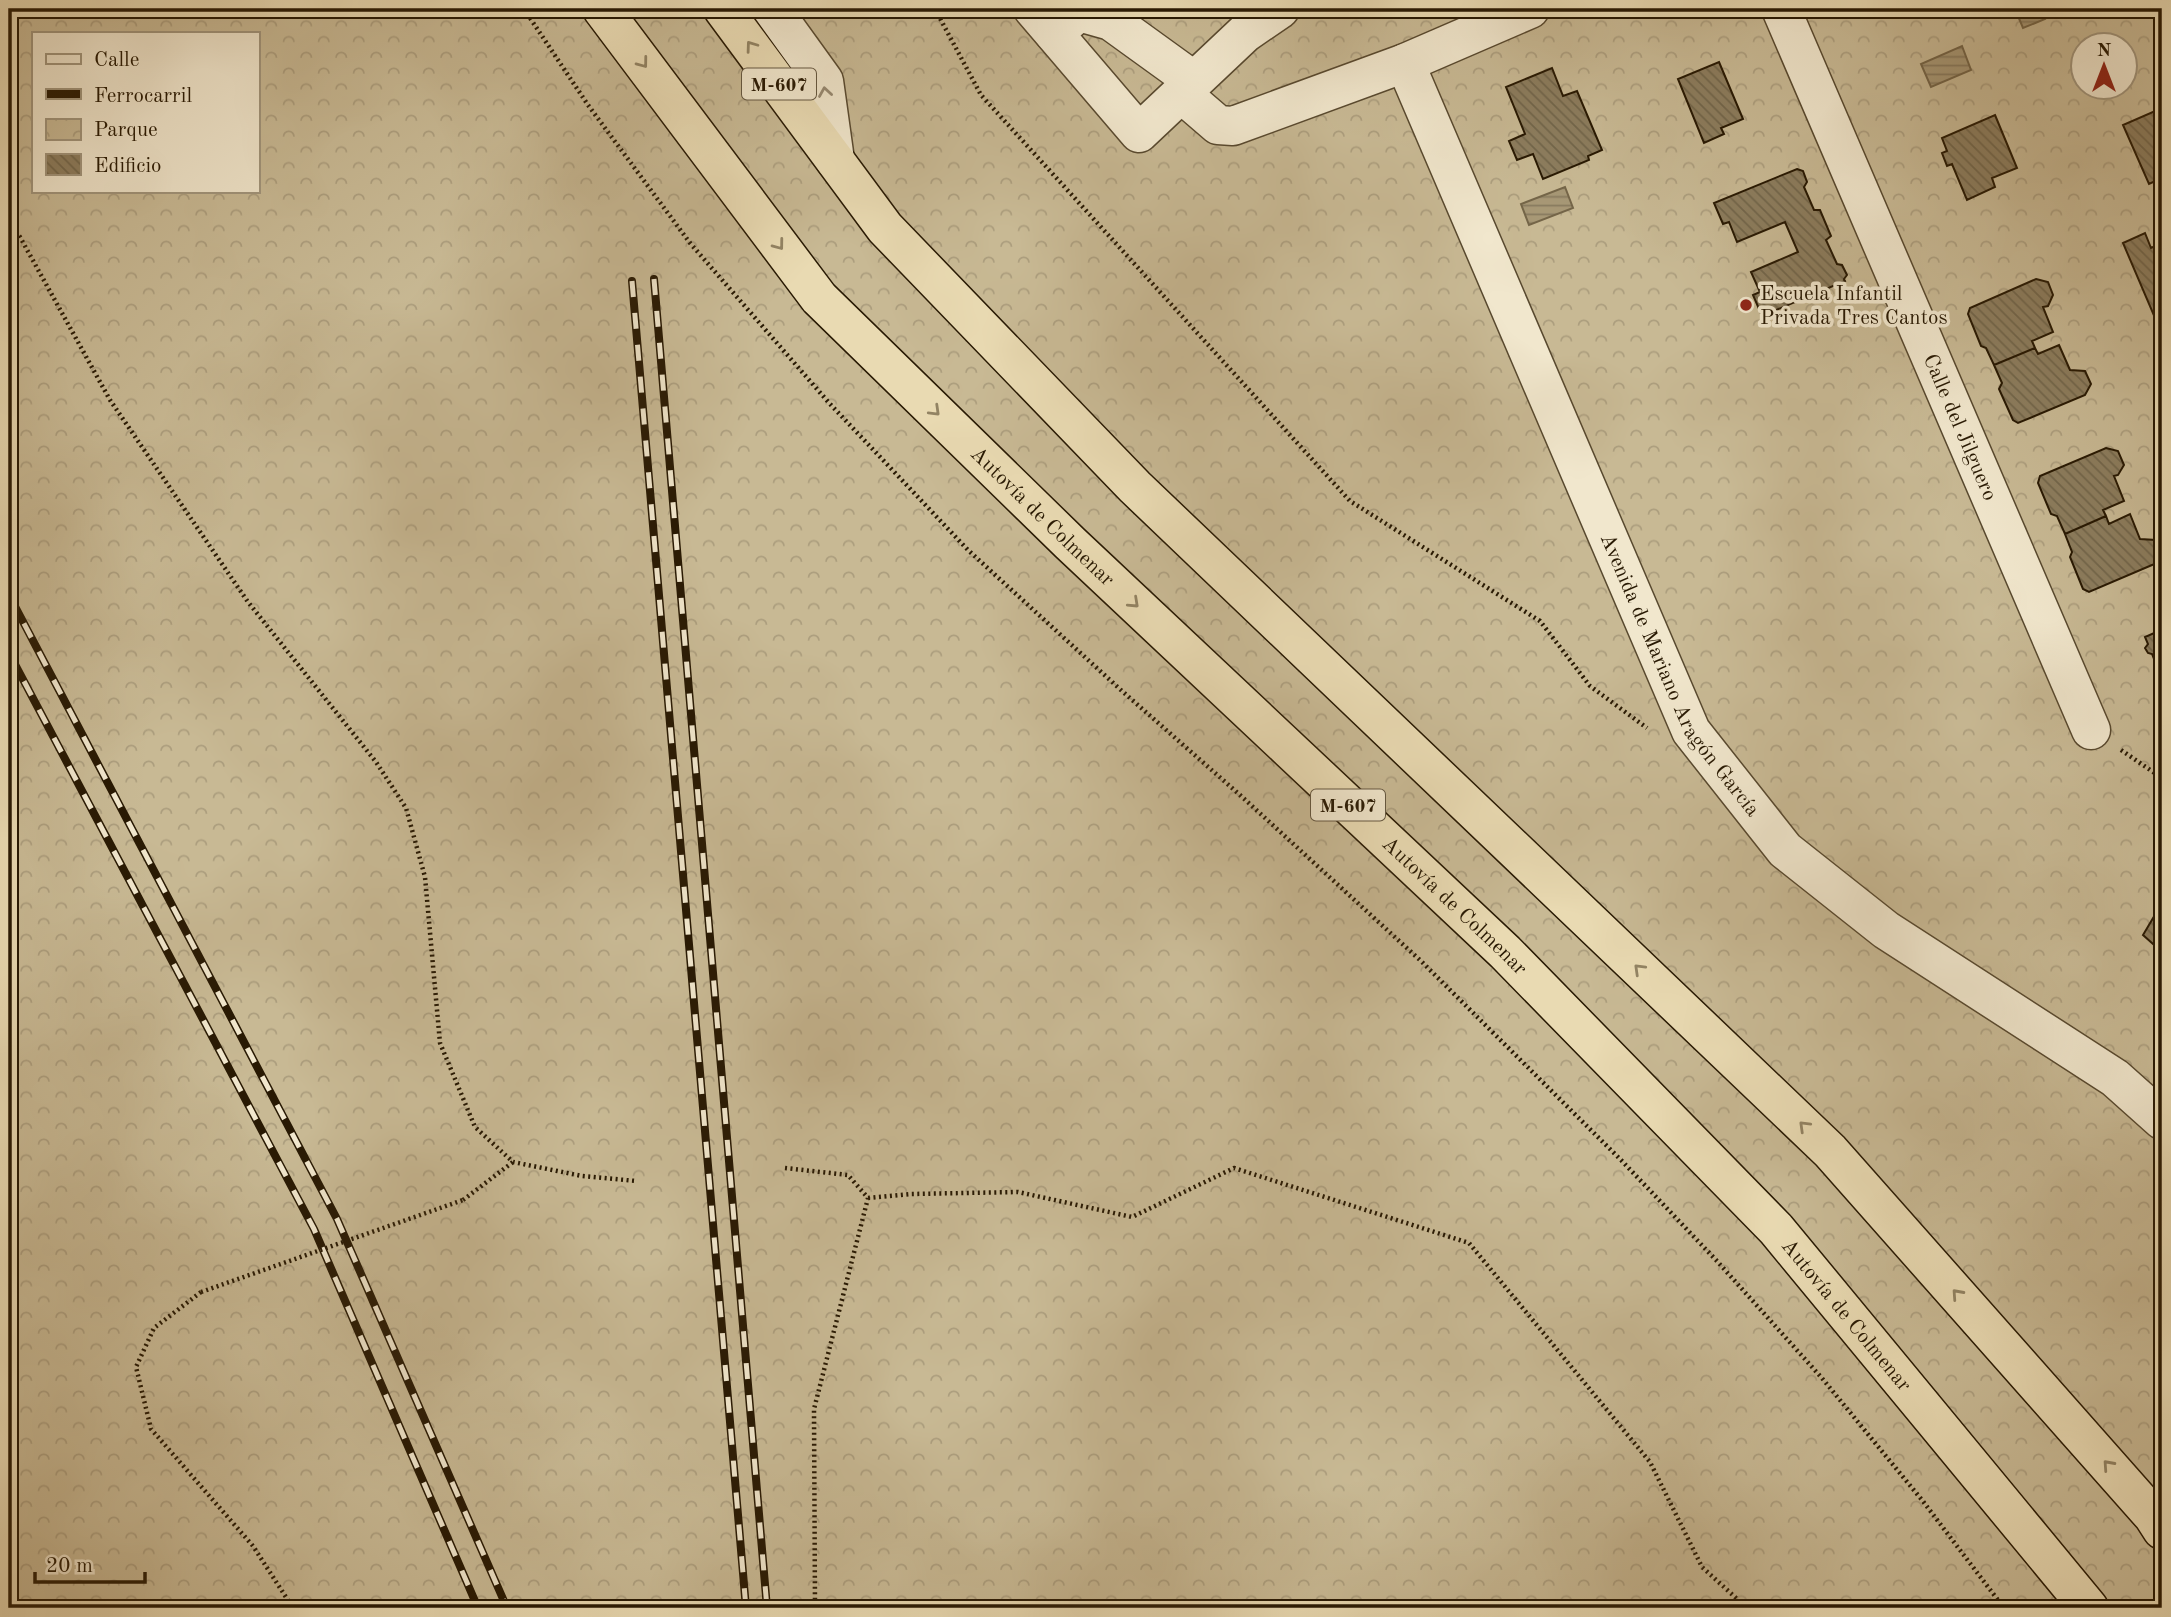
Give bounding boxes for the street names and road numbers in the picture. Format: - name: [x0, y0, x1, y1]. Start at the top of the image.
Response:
- road number: M-607: [742, 68, 816, 100]
- street label: Calle del Jilguero: [1919, 351, 2000, 504]
- street label: Autovía de Colmenar: [966, 443, 1118, 591]
- street label: Avenida de Mariano Aragón García: [1596, 531, 1763, 821]
- road number: M-607: [1311, 790, 1385, 820]
- street label: Autovía de Colmenar: [1378, 833, 1531, 980]
- street label: Autovía de Colmenar: [1777, 1236, 1915, 1396]

